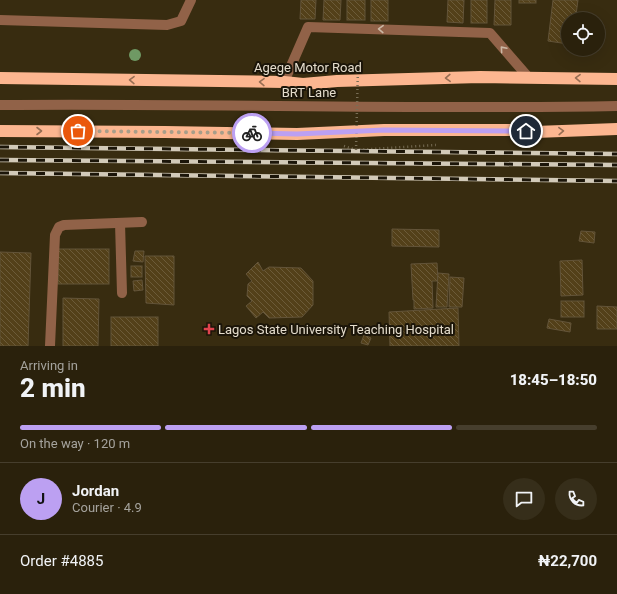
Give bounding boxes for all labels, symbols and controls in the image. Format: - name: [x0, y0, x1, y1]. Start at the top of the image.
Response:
- map controls: [561, 12, 605, 56]
- button: locate: [561, 12, 605, 56]
- one-way arrow: [378, 25, 384, 34]
- one-way arrow: [501, 46, 508, 53]
- street label: Agege Motor Road: [254, 60, 362, 75]
- one-way arrow: [445, 74, 451, 82]
- one-way arrow: [575, 74, 581, 83]
- one-way arrow: [129, 75, 135, 84]
- one-way arrow: [259, 77, 265, 86]
- street label: BRT Lane: [282, 85, 336, 100]
- courier: [232, 113, 272, 153]
- pin: [61, 114, 95, 148]
- pin: [509, 114, 543, 148]
- icon: bag: [67, 120, 89, 142]
- icon: home: [515, 120, 537, 142]
- icon: bike: [241, 122, 263, 144]
- one-way arrow: [36, 127, 42, 135]
- one-way arrow: [558, 127, 564, 135]
- place label: Lagos State University Teaching Hospital: [218, 322, 454, 337]
- marker: Lagos State University Teaching Hospital: [203, 323, 215, 335]
- text: Arriving in: [20, 358, 78, 373]
- text: 18:45–18:50: [510, 371, 597, 389]
- text: 2 min: [20, 373, 86, 403]
- text: On the way · 120 m: [20, 436, 130, 451]
- button: chat: [503, 478, 545, 520]
- button: phone: [555, 478, 597, 520]
- text: Jordan: [72, 482, 119, 500]
- text: J: [37, 490, 45, 508]
- text: Courier · 4.9: [72, 500, 142, 515]
- text: Order #4885: [20, 552, 103, 570]
- text: ₦22,700: [538, 552, 597, 570]

